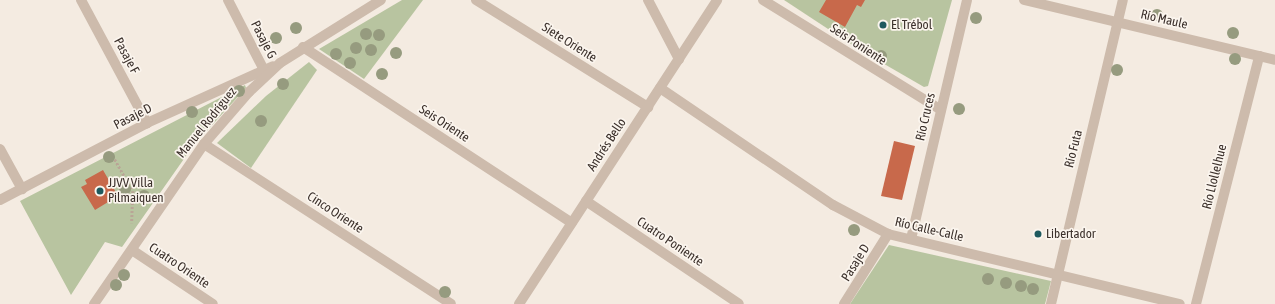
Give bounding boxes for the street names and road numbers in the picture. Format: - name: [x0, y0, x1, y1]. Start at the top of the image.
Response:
- street label: Río Maule: [1139, 7, 1189, 33]
- street label: Pasaje G: [247, 18, 279, 62]
- street label: Siete Oriente: [539, 20, 599, 66]
- street label: Seis Poniente: [827, 21, 889, 69]
- street label: Pasaje F: [110, 35, 142, 77]
- street label: Manuel Rodríguez: [174, 84, 240, 162]
- street label: Río Cruces: [913, 92, 939, 142]
- street label: Pasaje D: [111, 101, 155, 133]
- street label: Seis Oriente: [416, 102, 472, 146]
- street label: Andrés Bello: [584, 116, 630, 174]
- street label: Río Futa: [1062, 128, 1086, 170]
- street label: Río Llollelhue: [1199, 143, 1231, 211]
- street label: Cinco Oriente: [304, 189, 366, 237]
- street label: Cuatro Poniente: [634, 214, 706, 270]
- street label: Río Calle-Calle: [893, 215, 965, 245]
- street label: Cuatro Oriente: [146, 240, 212, 292]
- street label: Pasaje D: [839, 242, 873, 284]

